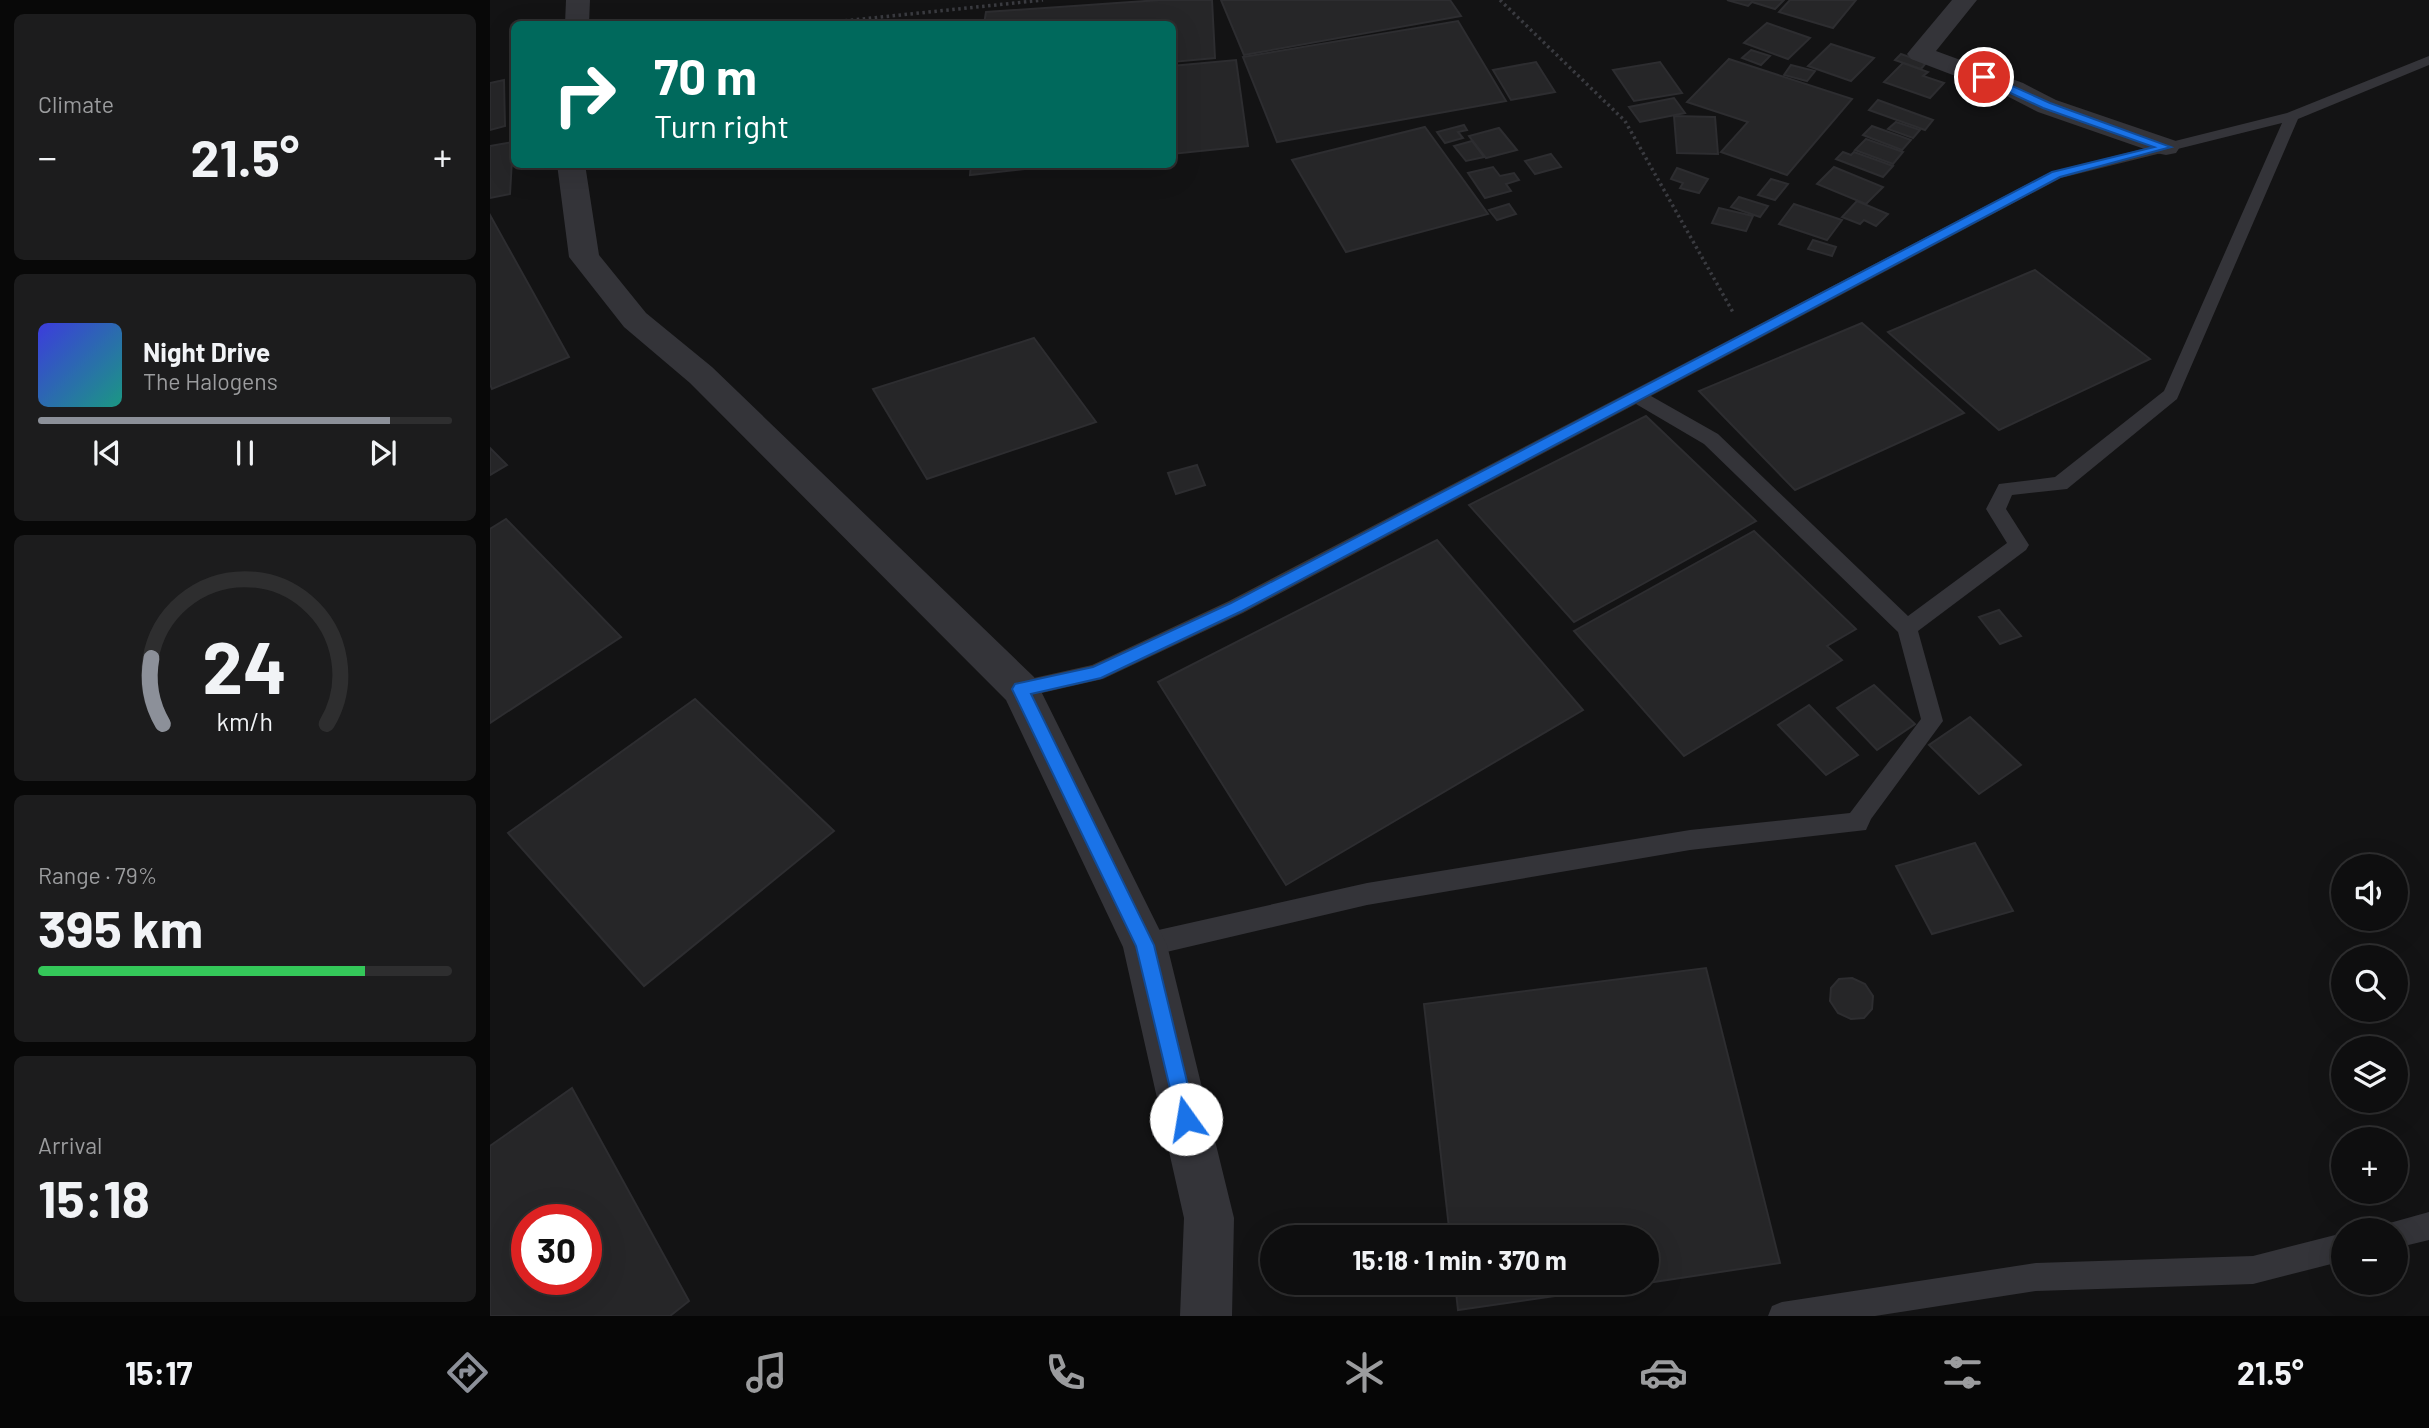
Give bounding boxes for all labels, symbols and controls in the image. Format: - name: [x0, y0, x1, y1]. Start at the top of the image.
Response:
- text: 70 m: [654, 46, 757, 105]
- pin: [1954, 47, 2014, 107]
- icon: right: [539, 49, 630, 140]
- icon: arrive: [1965, 58, 2003, 96]
- text: Climate: [38, 90, 114, 118]
- text: Turn right: [654, 106, 789, 144]
- text: 21.5°: [191, 125, 299, 187]
- text: −: [38, 133, 57, 179]
- text: +: [433, 133, 452, 179]
- text: Night Drive: [143, 336, 270, 367]
- text: The Halogens: [143, 367, 278, 395]
- icon: previous: [88, 434, 126, 472]
- icon: pause: [226, 434, 264, 472]
- icon: next: [364, 434, 402, 472]
- text: 24: [203, 621, 287, 709]
- text: km/h: [217, 706, 273, 736]
- map controls: [2331, 854, 2408, 1295]
- button: sound: [2331, 854, 2408, 931]
- text: Range · 79%: [38, 861, 157, 889]
- text: 395 km: [38, 896, 203, 958]
- button: search: [2331, 945, 2408, 1022]
- button: layers: [2331, 1036, 2408, 1113]
- position arrow: [1149, 1082, 1223, 1156]
- button: +: [2331, 1127, 2408, 1204]
- text: Arrival: [38, 1131, 102, 1159]
- text: 15:18: [38, 1166, 150, 1228]
- speed limit sign: 30: [511, 1204, 602, 1295]
- button: −: [2331, 1218, 2408, 1295]
- text: 15:18 · 1 min · 370 m: [1352, 1244, 1567, 1275]
- icon: directions: [443, 1348, 492, 1397]
- icon: music: [742, 1348, 791, 1397]
- icon: phone: [1041, 1348, 1090, 1397]
- icon: climate: [1340, 1348, 1389, 1397]
- icon: car: [1639, 1348, 1688, 1397]
- icon: filters: [1938, 1348, 1987, 1397]
- text: 15:17: [125, 1353, 192, 1391]
- text: 21.5°: [2237, 1353, 2304, 1391]

